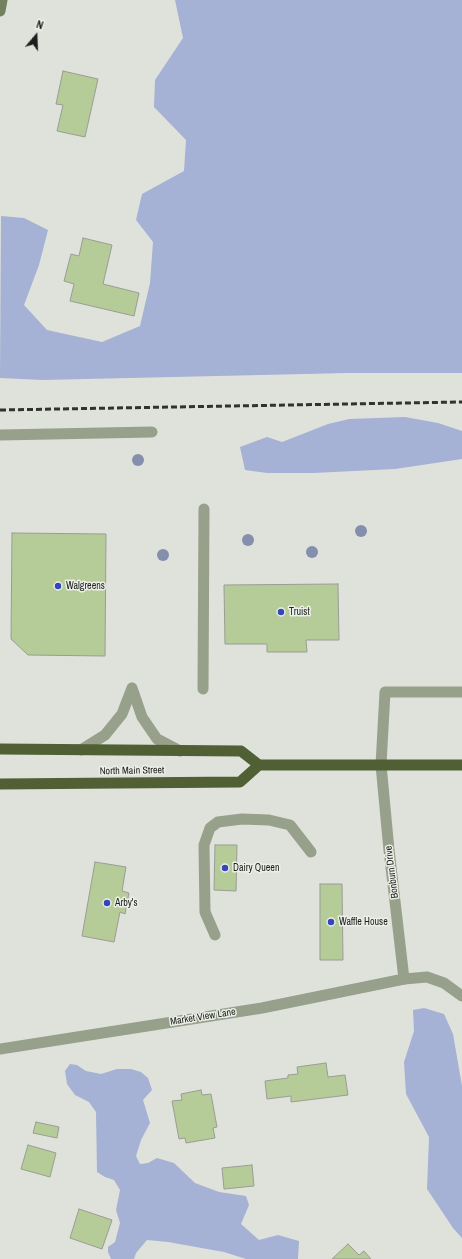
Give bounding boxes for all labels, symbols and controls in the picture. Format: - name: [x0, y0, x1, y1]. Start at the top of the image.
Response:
- north arrow: [16, 16, 56, 56]
- text: N: [35, 17, 45, 32]
- place label: Walgreens: [66, 580, 105, 592]
- marker: Walgreens: [53, 581, 63, 591]
- place label: Truist: [289, 606, 310, 618]
- marker: Truist: [276, 607, 286, 617]
- street label: North Main Street: [100, 764, 164, 778]
- street label: Bonburn Drive: [383, 845, 401, 899]
- place label: Dairy Queen: [233, 862, 279, 874]
- marker: Dairy Queen: [220, 863, 230, 873]
- place label: Arby's: [115, 897, 138, 909]
- marker: Arby's: [102, 898, 112, 908]
- place label: Waffle House: [339, 916, 388, 928]
- marker: Waffle House: [326, 917, 336, 927]
- street label: Market View Lane: [169, 1006, 237, 1028]

